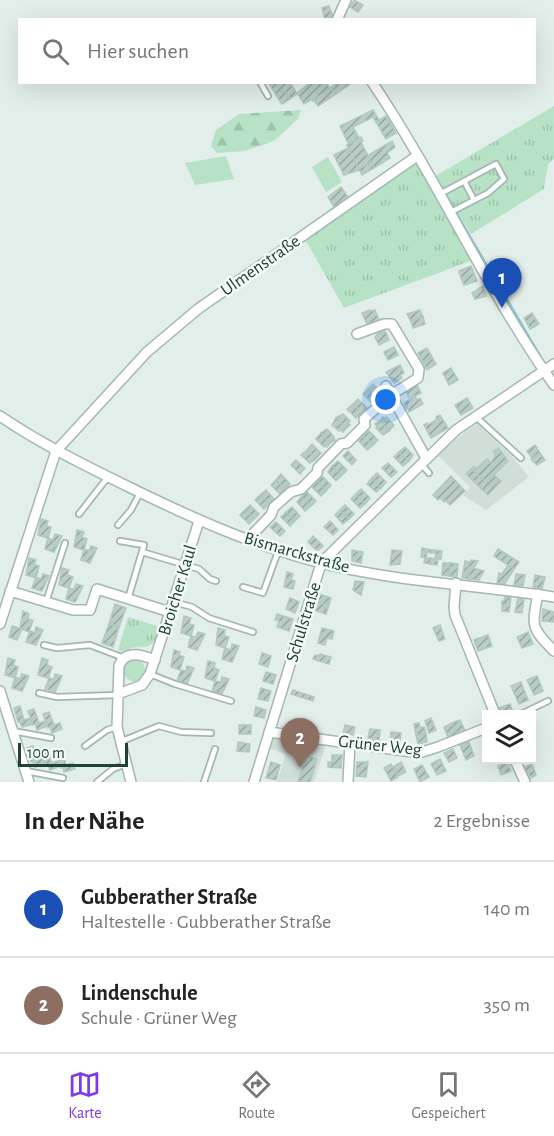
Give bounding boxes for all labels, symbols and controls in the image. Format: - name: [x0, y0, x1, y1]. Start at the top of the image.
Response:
- search box: [18, 18, 536, 84]
- icon: search: [39, 35, 72, 68]
- text: Hier suchen: [87, 40, 189, 62]
- street label: Ulmenstraße: [218, 232, 304, 300]
- pin: 1: [482, 258, 522, 308]
- your location: [371, 385, 400, 414]
- street label: Bismarckstraße: [242, 529, 351, 577]
- street label: Broicher Kaul: [156, 543, 200, 638]
- street label: Schulstraße: [283, 580, 325, 664]
- map controls: [482, 710, 536, 764]
- button: layers: [482, 710, 536, 764]
- pin: 2: [280, 718, 320, 768]
- street label: Grüner Weg: [337, 733, 423, 759]
- scale bar: [18, 740, 128, 768]
- text: 100 m: [27, 745, 65, 761]
- text: In der Nähe: [24, 808, 144, 834]
- text: 2 Ergebnisse: [433, 811, 530, 831]
- text: Gubberather Straße: [81, 886, 257, 908]
- text: 1: [40, 899, 47, 919]
- text: 140 m: [484, 899, 530, 919]
- text: Haltestelle · Gubberather Straße: [81, 912, 331, 932]
- text: Lindenschule: [81, 982, 198, 1004]
- text: 2: [39, 995, 48, 1015]
- text: 350 m: [484, 995, 530, 1015]
- text: Schule · Grüner Weg: [81, 1008, 237, 1028]
- tab: Karte: [68, 1068, 102, 1123]
- tab: Route: [238, 1068, 275, 1123]
- tab: Gespeichert: [412, 1068, 486, 1123]

